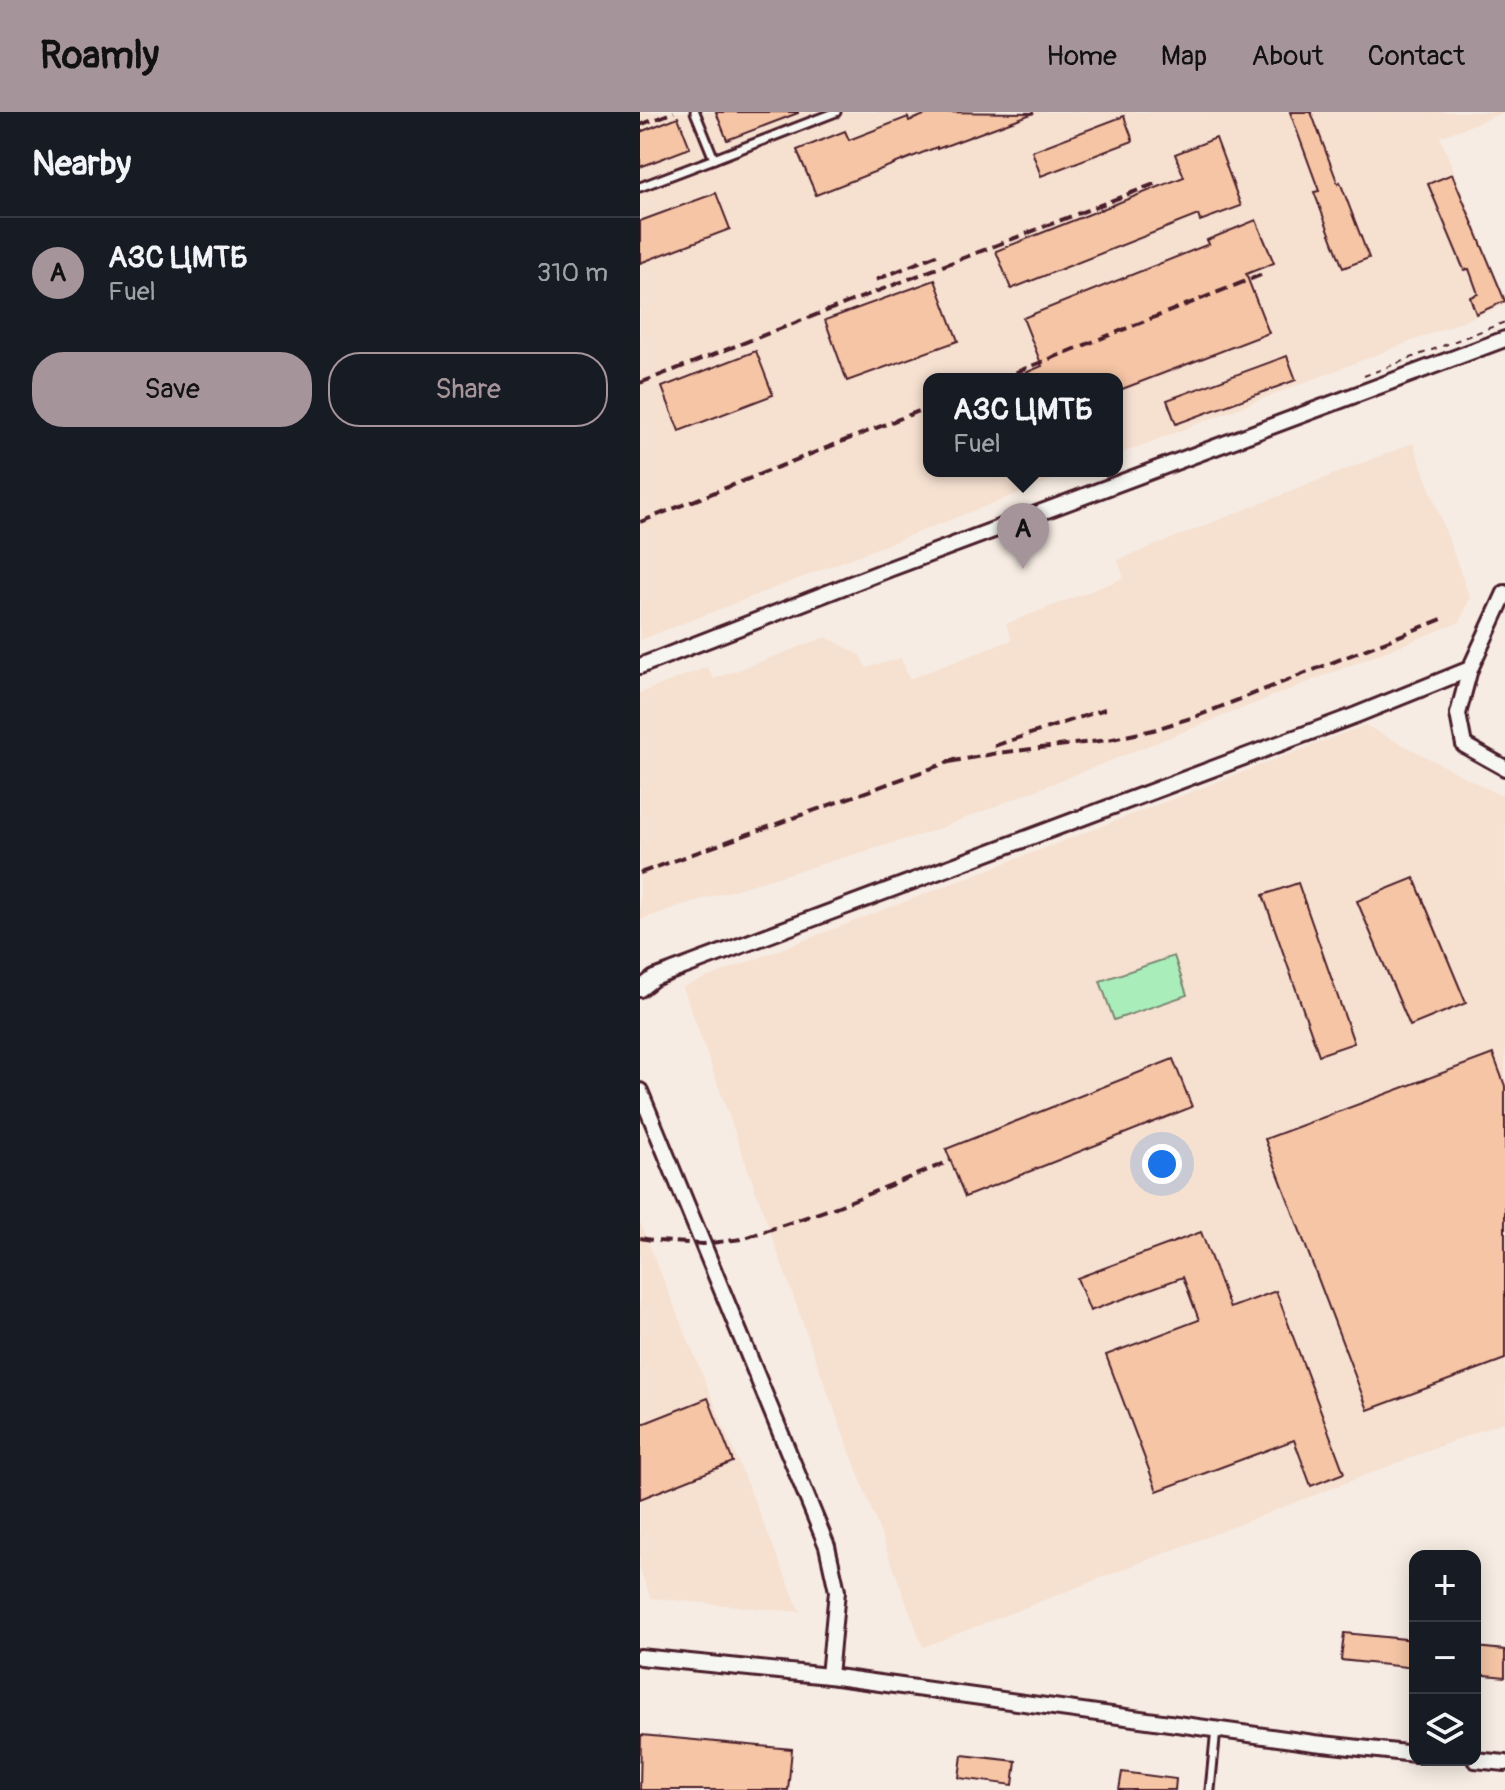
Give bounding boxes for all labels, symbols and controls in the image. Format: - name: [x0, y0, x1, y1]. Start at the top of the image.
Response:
- text: Roamly: [40, 32, 159, 80]
- text: Home: [1046, 39, 1117, 74]
- text: Map: [1161, 39, 1207, 74]
- text: About: [1251, 39, 1324, 74]
- text: Contact: [1368, 39, 1465, 74]
- text: Nearby: [32, 143, 131, 186]
- text: АЗС ЦМТБ: [108, 239, 248, 276]
- text: A: [50, 257, 66, 289]
- text: 310 m: [537, 257, 608, 289]
- text: Fuel: [108, 276, 156, 308]
- button: Save: [32, 352, 312, 427]
- button: Share: [328, 352, 608, 427]
- popup: [923, 373, 1123, 477]
- text: АЗС ЦМТБ: [953, 391, 1093, 428]
- text: Fuel: [953, 428, 1001, 460]
- pin: A: [997, 503, 1049, 569]
- your location: [1142, 1144, 1182, 1184]
- map controls: [1409, 1550, 1481, 1766]
- button: +: [1409, 1550, 1481, 1622]
- button: −: [1409, 1622, 1481, 1694]
- button: layers: [1409, 1694, 1481, 1766]

